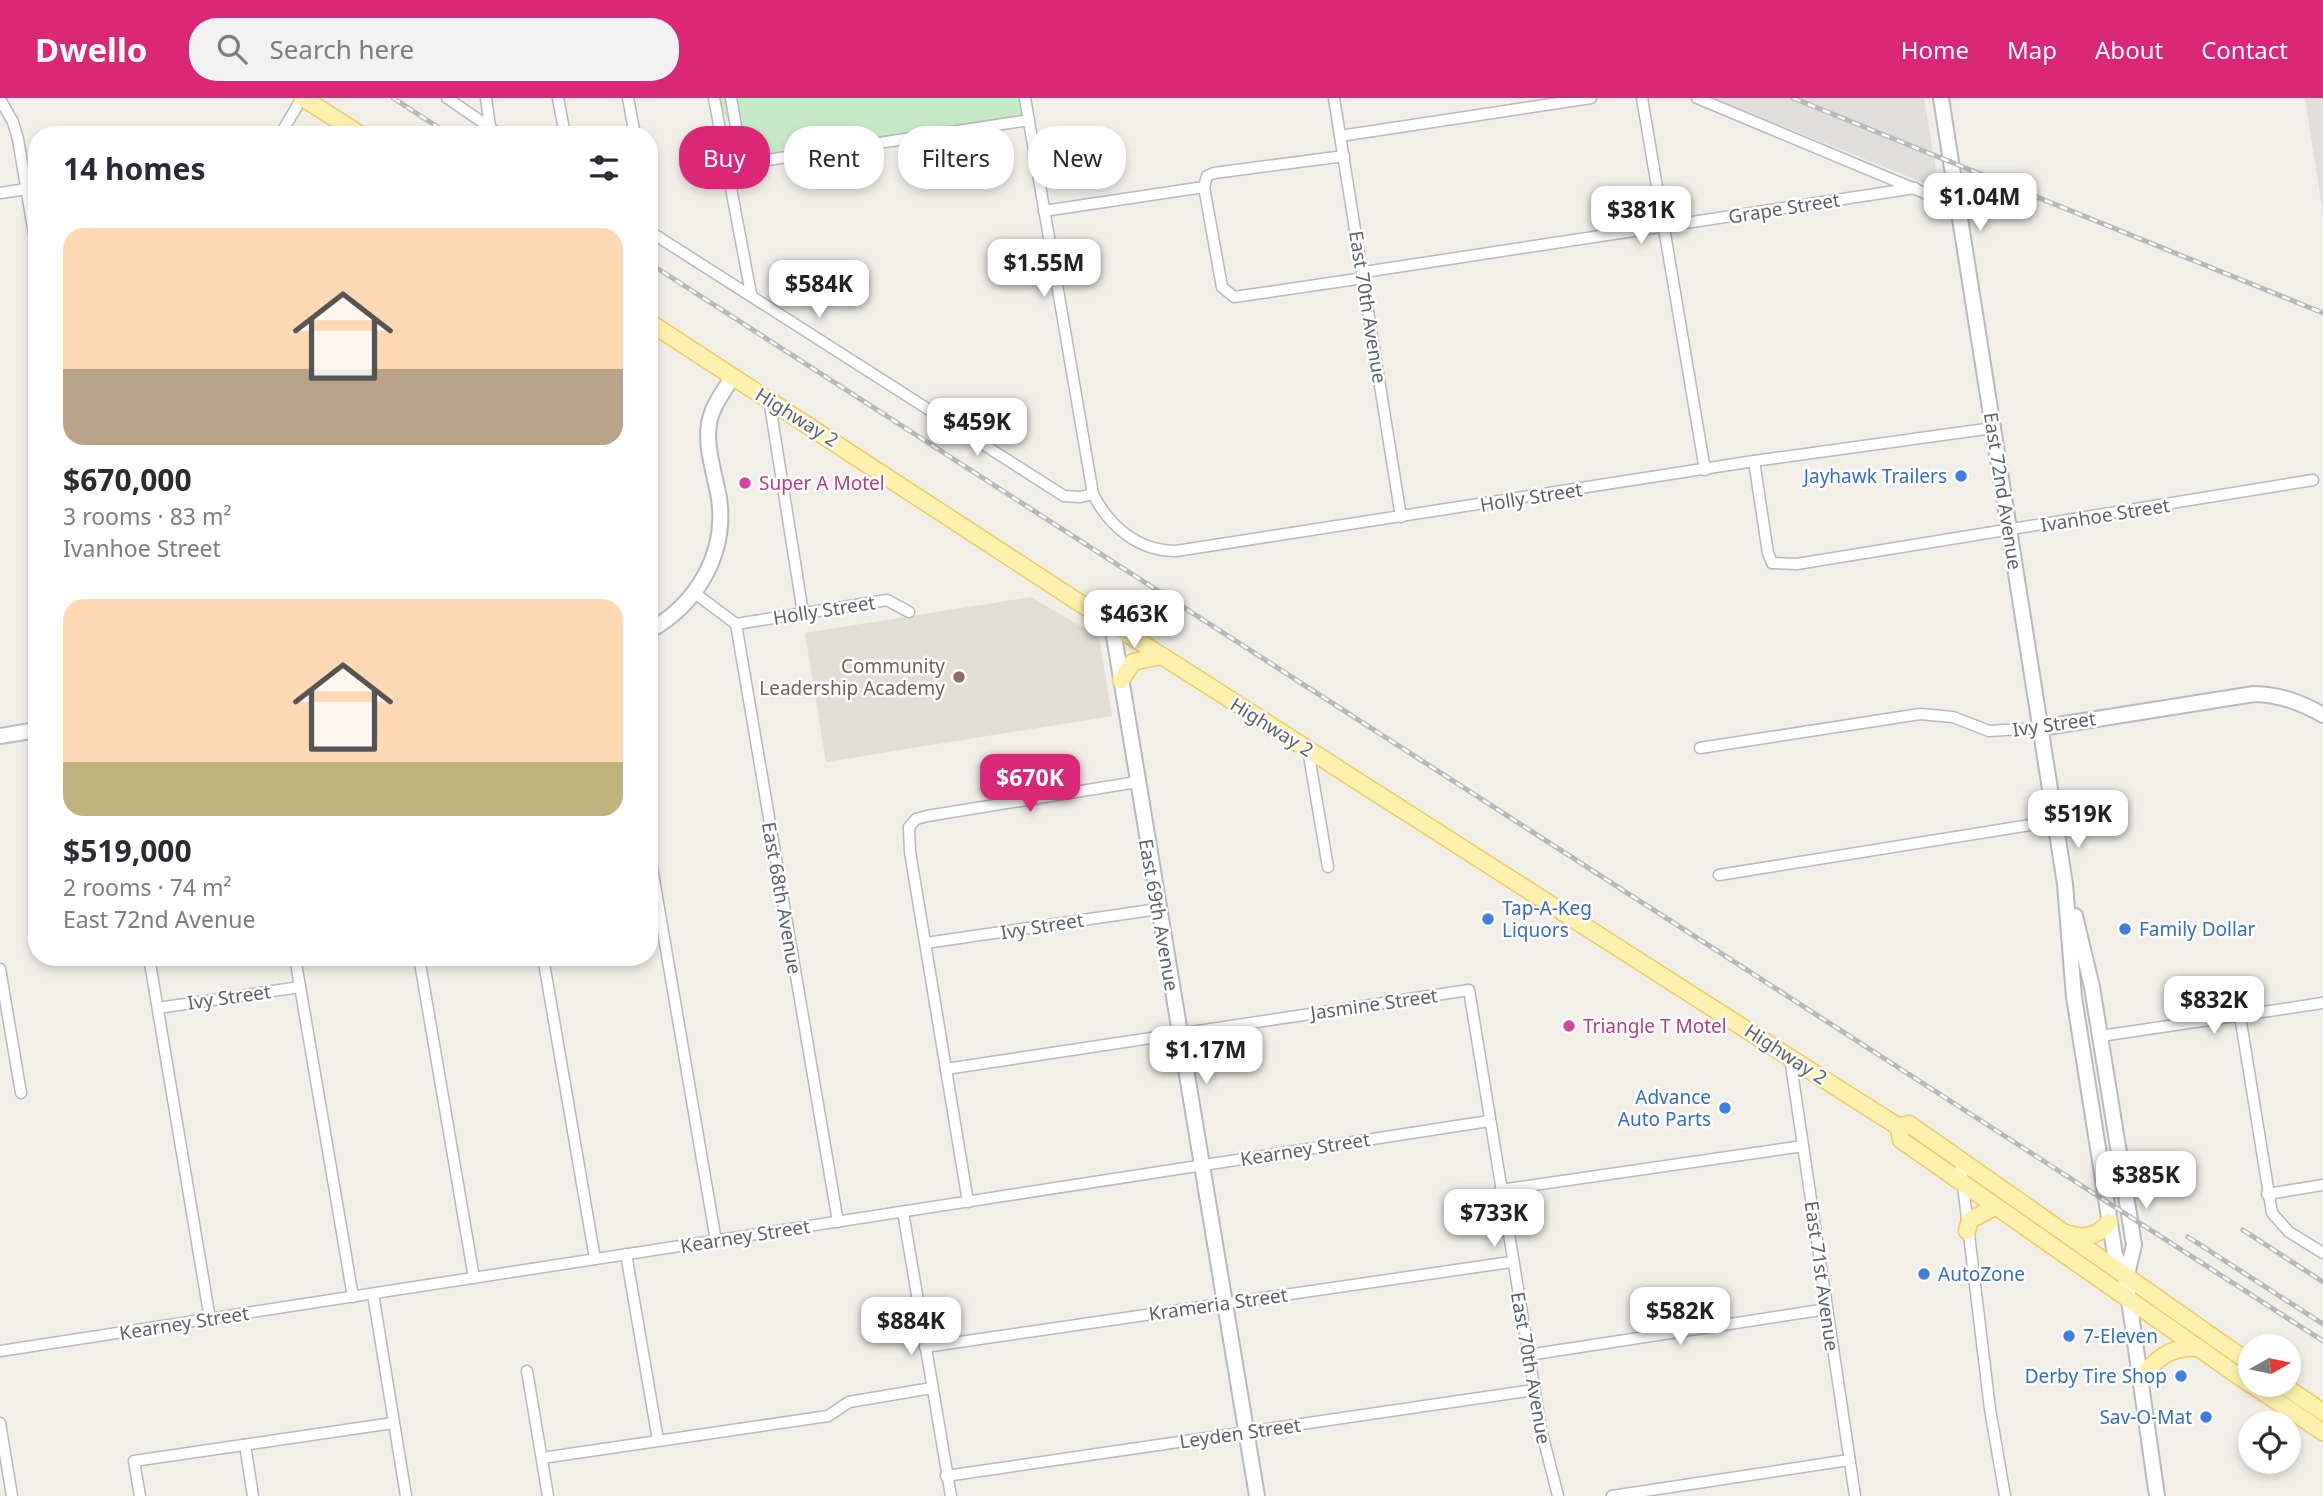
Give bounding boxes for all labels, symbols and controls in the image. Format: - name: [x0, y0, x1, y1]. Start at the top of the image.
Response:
- search box: [189, 18, 679, 81]
- text: Dwello: [35, 27, 147, 72]
- icon: search: [213, 30, 251, 68]
- text: Search here: [269, 31, 414, 67]
- text: Home: [1901, 33, 1969, 66]
- text: Map: [2007, 33, 2057, 66]
- text: About: [2095, 33, 2163, 66]
- text: Contact: [2201, 33, 2288, 66]
- chip: Buy: [679, 126, 770, 189]
- chip: Rent: [784, 126, 884, 189]
- chip: Filters: [898, 126, 1014, 189]
- chip: New: [1028, 126, 1126, 189]
- text: 14 homes: [63, 148, 206, 189]
- icon: filters: [585, 149, 623, 187]
- pin: $1.04M: [1923, 174, 2037, 233]
- text: $1.04M: [1940, 180, 2020, 212]
- pin: $381K: [1592, 186, 1690, 246]
- street label: Grape Street: [1726, 186, 1842, 230]
- text: $381K: [1607, 193, 1675, 225]
- street label: East 70th Avenue: [1343, 229, 1393, 385]
- pin: $1.55M: [987, 240, 1101, 299]
- text: $1.55M: [1004, 246, 1084, 278]
- pin: $584K: [770, 260, 868, 320]
- text: $584K: [785, 267, 853, 299]
- icon: home: [280, 273, 406, 399]
- street label: Highway 2: [750, 381, 844, 453]
- pin: $459K: [928, 398, 1026, 458]
- text: $459K: [943, 405, 1011, 437]
- street label: East 72nd Avenue: [1978, 410, 2028, 572]
- text: $670,000: [63, 459, 192, 500]
- place label: Jayhawk Trailers: [1802, 463, 1947, 489]
- marker: Jayhawk Trailers: [1953, 468, 1969, 484]
- place label: Super A Motel: [759, 470, 885, 496]
- marker: Super A Motel: [737, 475, 753, 491]
- street label: Holly Street: [1478, 476, 1584, 518]
- street label: Ivanhoe Street: [2039, 492, 2172, 538]
- text: 3 rooms · 83 m²: [63, 500, 232, 532]
- text: Ivanhoe Street: [63, 532, 221, 564]
- street label: Holly Street: [771, 589, 877, 631]
- pin: $463K: [1085, 590, 1183, 650]
- text: $463K: [1100, 597, 1168, 629]
- icon: home: [280, 644, 406, 770]
- place label: Community Leadership Academy: [759, 653, 945, 701]
- marker: Community Leadership Academy: [951, 669, 967, 685]
- street label: Highway 2: [1225, 691, 1319, 763]
- street label: Ivy Street: [2011, 705, 2097, 743]
- pin: $670K: [981, 754, 1079, 814]
- text: $670K: [996, 761, 1064, 793]
- pin: $519K: [2029, 790, 2127, 850]
- text: $519K: [2044, 797, 2112, 829]
- street label: East 68th Avenue: [756, 820, 808, 976]
- text: $519,000: [63, 830, 192, 871]
- street label: East 69th Avenue: [1133, 837, 1185, 993]
- text: 2 rooms · 74 m²: [63, 871, 232, 903]
- place label: Tap-A-Keg Liquors: [1502, 895, 1592, 943]
- text: East 72nd Avenue: [63, 903, 255, 935]
- street label: Ivy Street: [999, 907, 1086, 945]
- marker: Tap-A-Keg Liquors: [1480, 911, 1496, 927]
- place label: Family Dollar: [2139, 916, 2256, 942]
- marker: Family Dollar: [2117, 921, 2133, 937]
- pin: $832K: [2165, 976, 2263, 1036]
- street label: Ivy Street: [186, 978, 272, 1016]
- street label: Jasmine Street: [1307, 982, 1439, 1026]
- text: $832K: [2180, 983, 2248, 1015]
- place label: Triangle T Motel: [1583, 1013, 1727, 1039]
- marker: Triangle T Motel: [1561, 1018, 1577, 1034]
- street label: Highway 2: [1740, 1018, 1832, 1090]
- pin: $1.17M: [1149, 1026, 1263, 1086]
- text: $1.17M: [1166, 1033, 1246, 1065]
- place label: Advance Auto Parts: [1618, 1084, 1711, 1132]
- marker: Advance Auto Parts: [1717, 1100, 1733, 1116]
- street label: Kearney Street: [1238, 1126, 1372, 1172]
- pin: $385K: [2097, 1152, 2195, 1211]
- text: $385K: [2112, 1158, 2180, 1190]
- pin: $733K: [1445, 1190, 1543, 1249]
- text: $733K: [1460, 1196, 1528, 1228]
- street label: East 71st Avenue: [1799, 1199, 1845, 1353]
- street label: Kearney Street: [678, 1213, 812, 1259]
- place label: AutoZone: [1938, 1261, 2025, 1287]
- marker: AutoZone: [1916, 1266, 1932, 1282]
- street label: Krameria Street: [1147, 1281, 1289, 1327]
- pin: $582K: [1631, 1288, 1729, 1347]
- street label: East 70th Avenue: [1505, 1290, 1557, 1446]
- text: $582K: [1646, 1294, 1714, 1326]
- pin: $884K: [862, 1298, 960, 1357]
- street label: Kearney Street: [117, 1300, 251, 1346]
- text: $884K: [877, 1304, 945, 1336]
- place label: 7-Eleven: [2083, 1323, 2158, 1349]
- marker: 7-Eleven: [2061, 1328, 2077, 1344]
- north arrow: [2238, 1334, 2301, 1396]
- map controls: [2238, 1334, 2301, 1474]
- place label: Derby Tire Shop: [2025, 1363, 2167, 1389]
- marker: Derby Tire Shop: [2173, 1368, 2189, 1384]
- place label: Sav-O-Mat: [2099, 1404, 2192, 1430]
- marker: Sav-O-Mat: [2198, 1409, 2214, 1425]
- button: locate: [2238, 1411, 2301, 1474]
- street label: Leyden Street: [1178, 1412, 1302, 1454]

